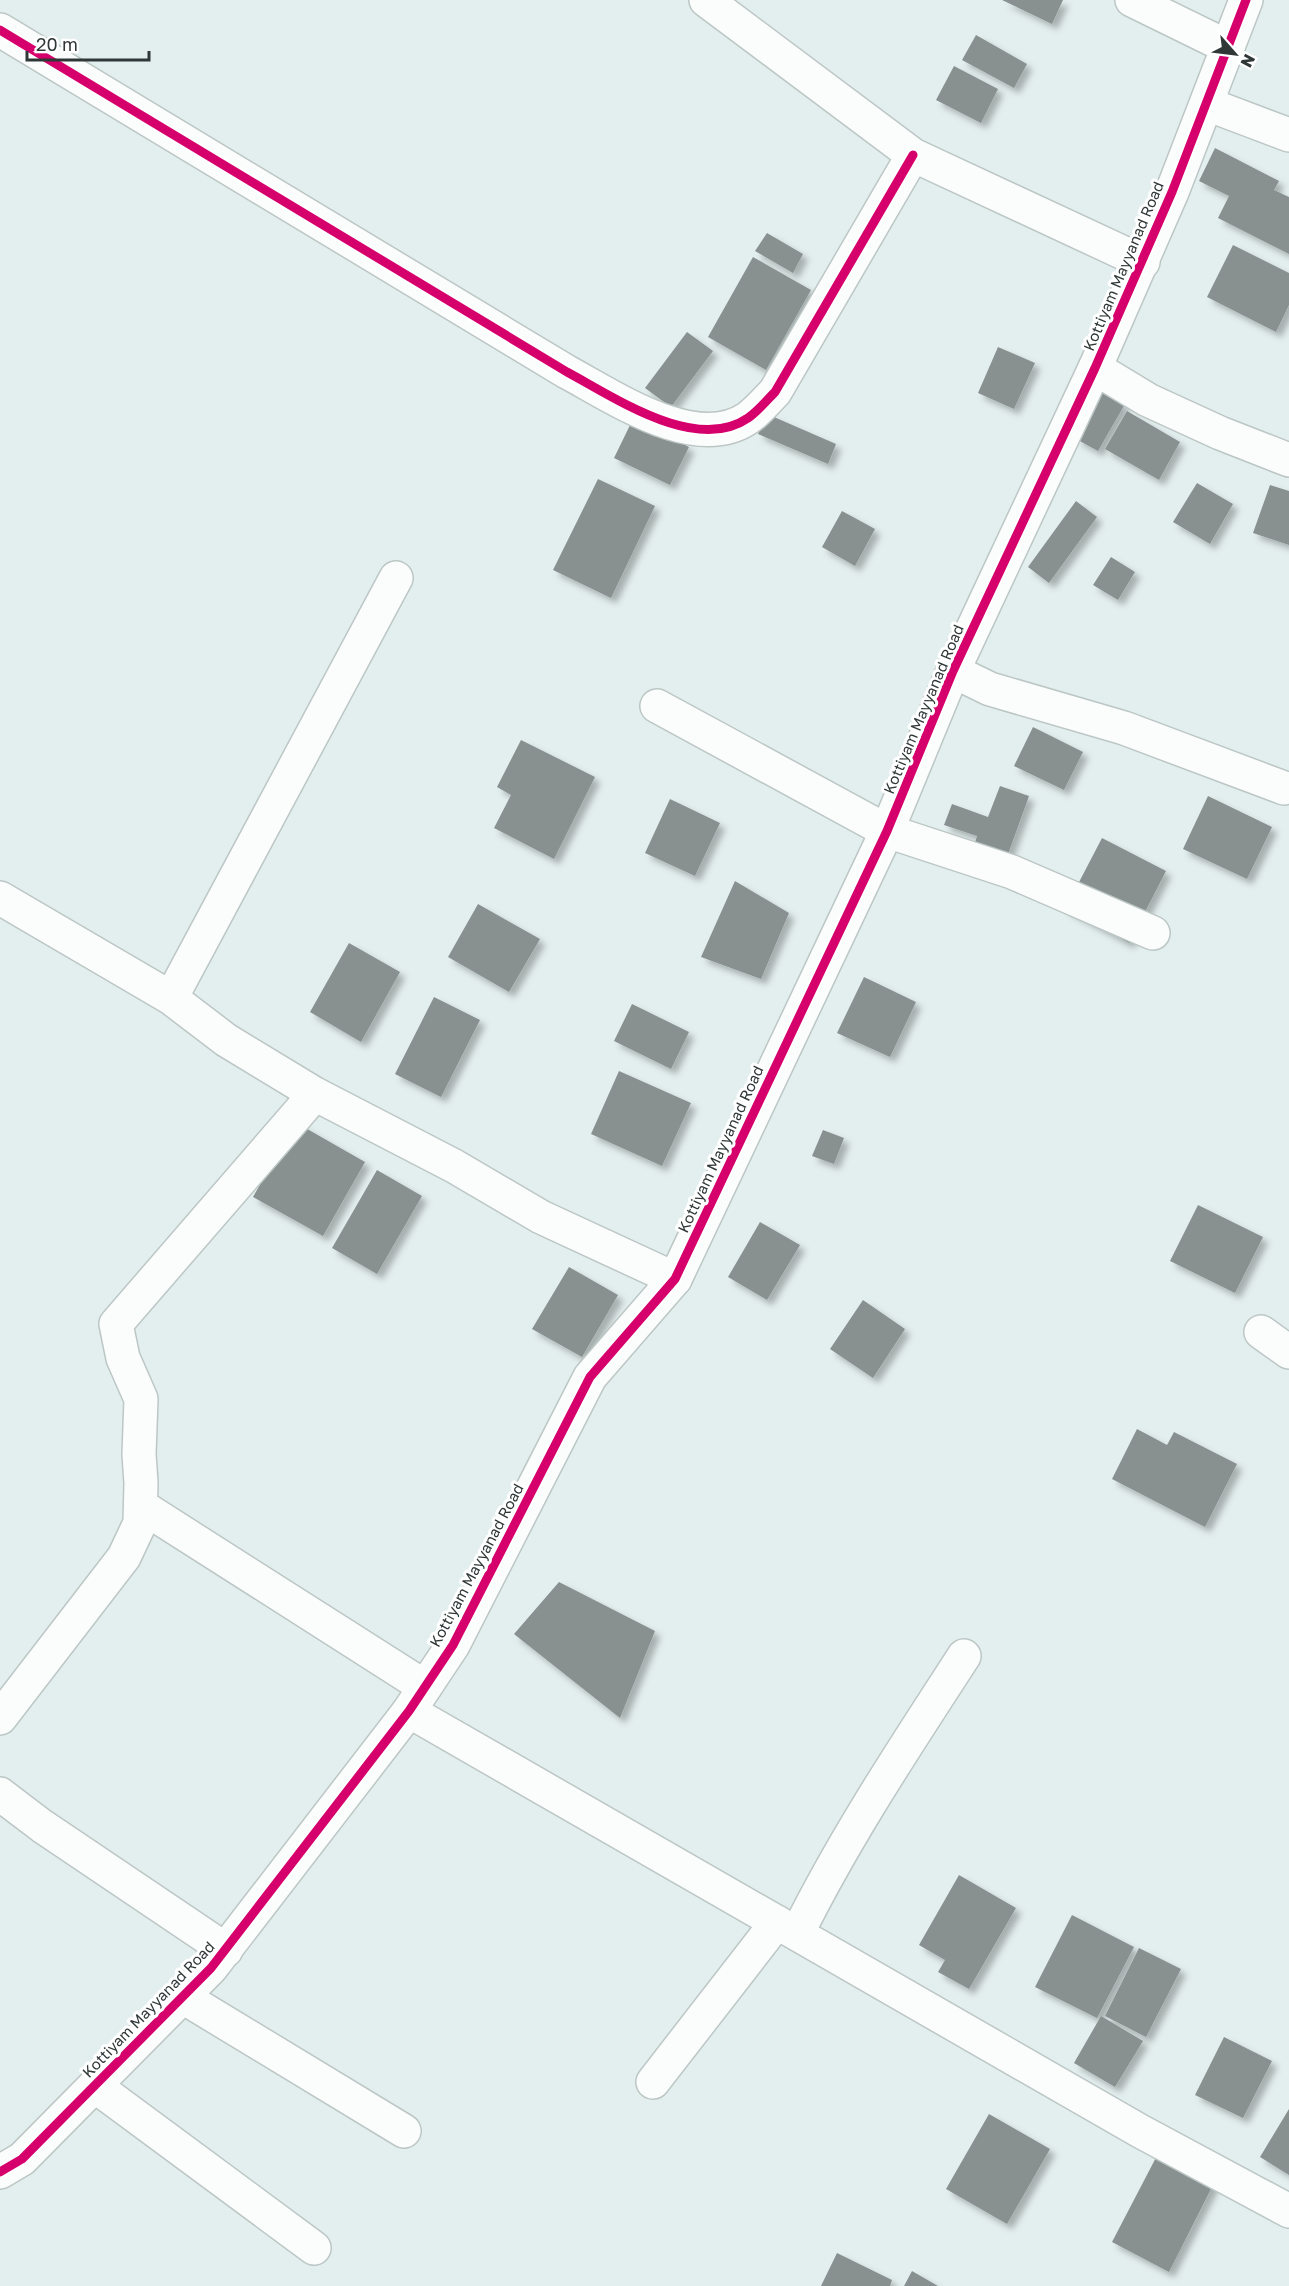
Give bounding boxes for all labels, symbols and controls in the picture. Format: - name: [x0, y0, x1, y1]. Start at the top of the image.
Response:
- scale bar: [27, 24, 148, 62]
- north arrow: [1205, 24, 1265, 84]
- text: 20 m: [36, 33, 78, 55]
- text: N: [1237, 51, 1260, 71]
- street label: Kottiyam Mayyanad Road: [1079, 179, 1167, 353]
- street label: Kottiyam Mayyanad Road: [879, 622, 967, 796]
- street label: Kottiyam Mayyanad Road: [673, 1063, 767, 1235]
- street label: Kottiyam Mayyanad Road: [425, 1480, 527, 1650]
- street label: Kottiyam Mayyanad Road: [78, 1937, 218, 2081]

